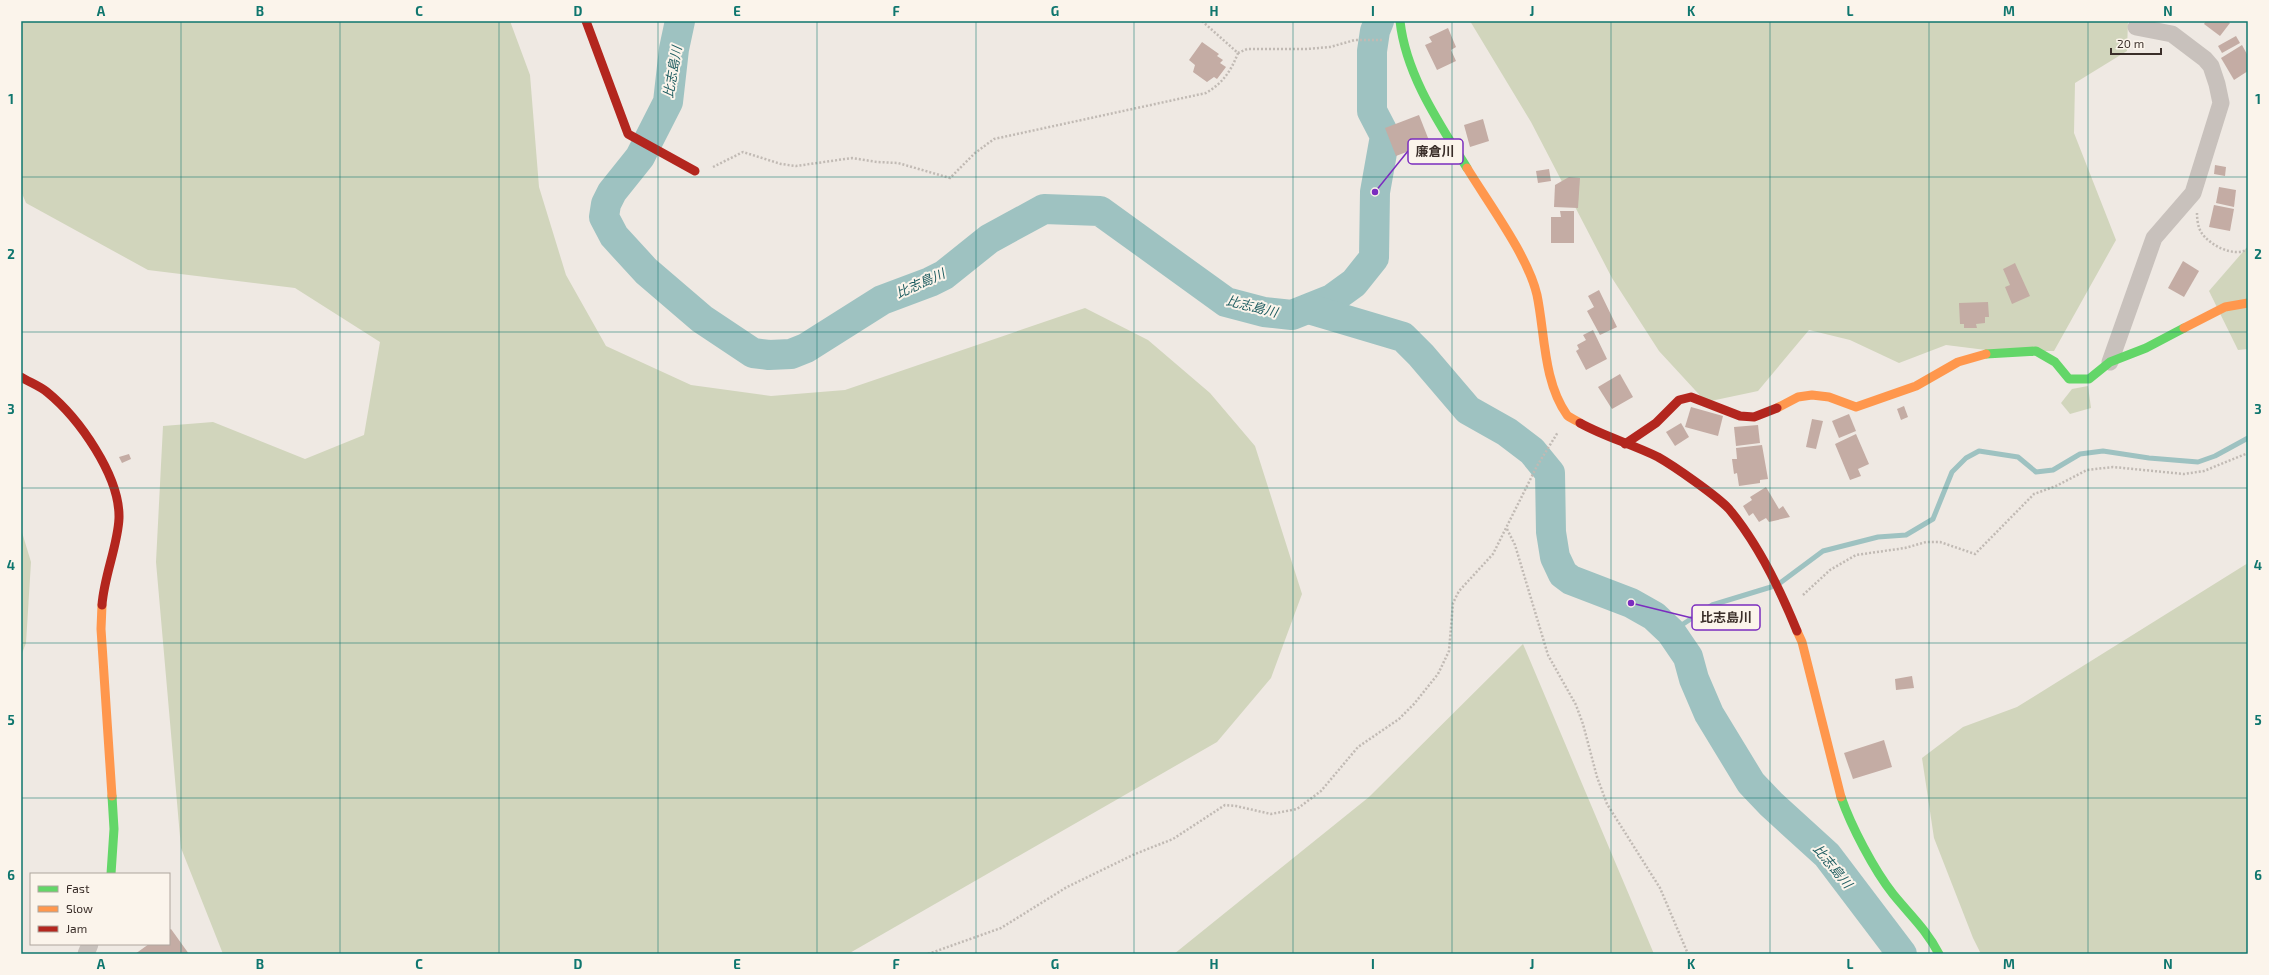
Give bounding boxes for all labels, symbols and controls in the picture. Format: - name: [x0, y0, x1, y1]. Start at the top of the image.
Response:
- text: A: [97, 3, 106, 19]
- text: B: [256, 3, 264, 19]
- text: C: [415, 3, 423, 19]
- text: D: [574, 3, 583, 19]
- text: E: [733, 3, 741, 19]
- text: F: [892, 3, 900, 19]
- text: G: [1051, 3, 1059, 19]
- text: H: [1210, 3, 1219, 19]
- text: I: [1371, 3, 1375, 19]
- text: J: [1530, 3, 1534, 19]
- text: K: [1687, 3, 1696, 19]
- text: L: [1847, 3, 1854, 19]
- text: M: [2003, 3, 2015, 19]
- text: N: [2163, 3, 2173, 19]
- scale bar: [2111, 30, 2161, 56]
- text: 20 m: [2117, 36, 2144, 50]
- water label: 比志島川: [660, 43, 685, 99]
- text: 1: [8, 91, 14, 107]
- text: 1: [2255, 91, 2261, 107]
- callout: 廉倉川: [1408, 139, 1463, 164]
- text: 廉倉川: [1415, 143, 1455, 159]
- text: 2: [7, 246, 15, 262]
- text: 2: [2254, 246, 2262, 262]
- water label: 比志島川: [893, 264, 949, 301]
- water label: 比志島川: [1225, 292, 1281, 321]
- text: 3: [7, 401, 15, 417]
- text: 3: [2254, 401, 2262, 417]
- text: 4: [7, 557, 15, 573]
- text: 4: [2254, 557, 2262, 573]
- callout: 比志島川: [1692, 605, 1760, 630]
- text: 比志島川: [1700, 609, 1752, 625]
- text: 5: [7, 712, 15, 728]
- text: 5: [2254, 712, 2262, 728]
- water label: 比志島川: [1810, 841, 1857, 893]
- text: 6: [7, 867, 15, 883]
- text: 6: [2254, 867, 2262, 883]
- legend: [30, 873, 170, 945]
- text: Fast: [66, 881, 90, 895]
- text: Slow: [66, 901, 93, 915]
- text: Jam: [66, 921, 87, 935]
- text: A: [97, 956, 106, 972]
- text: B: [256, 956, 264, 972]
- text: C: [415, 956, 423, 972]
- text: D: [574, 956, 583, 972]
- text: E: [733, 956, 741, 972]
- text: F: [892, 956, 900, 972]
- text: G: [1051, 956, 1059, 972]
- text: H: [1210, 956, 1219, 972]
- text: I: [1371, 956, 1375, 972]
- text: J: [1530, 956, 1534, 972]
- text: K: [1687, 956, 1696, 972]
- text: L: [1847, 956, 1854, 972]
- text: M: [2003, 956, 2015, 972]
- text: N: [2163, 956, 2173, 972]

